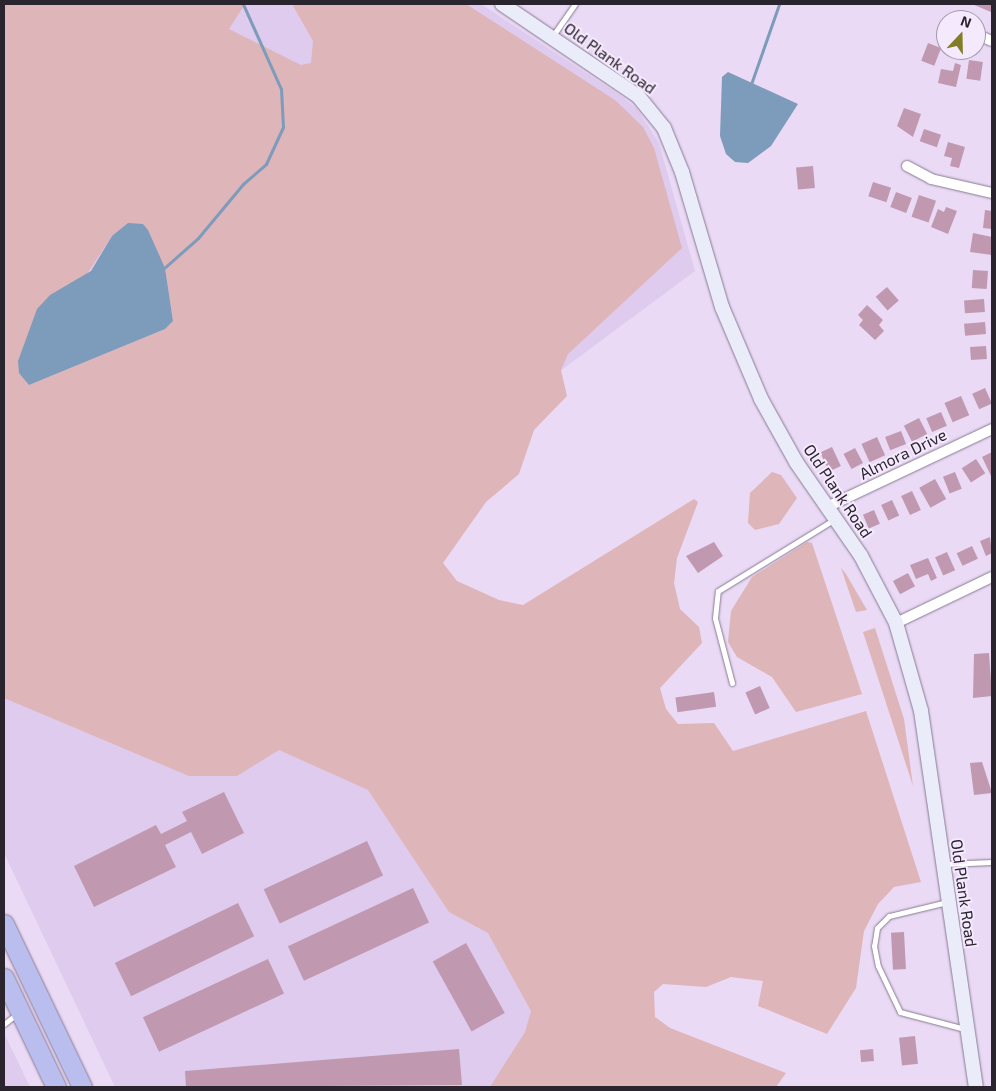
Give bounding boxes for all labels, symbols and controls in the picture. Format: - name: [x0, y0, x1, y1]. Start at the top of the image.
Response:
- north arrow: [936, 10, 986, 60]
- text: N: [958, 12, 974, 31]
- street label: Old Plank Road: [560, 18, 660, 98]
- street label: Almora Drive: [856, 425, 950, 483]
- street label: Old Plank Road: [800, 440, 876, 542]
- street label: Old Plank Road: [947, 838, 981, 948]

